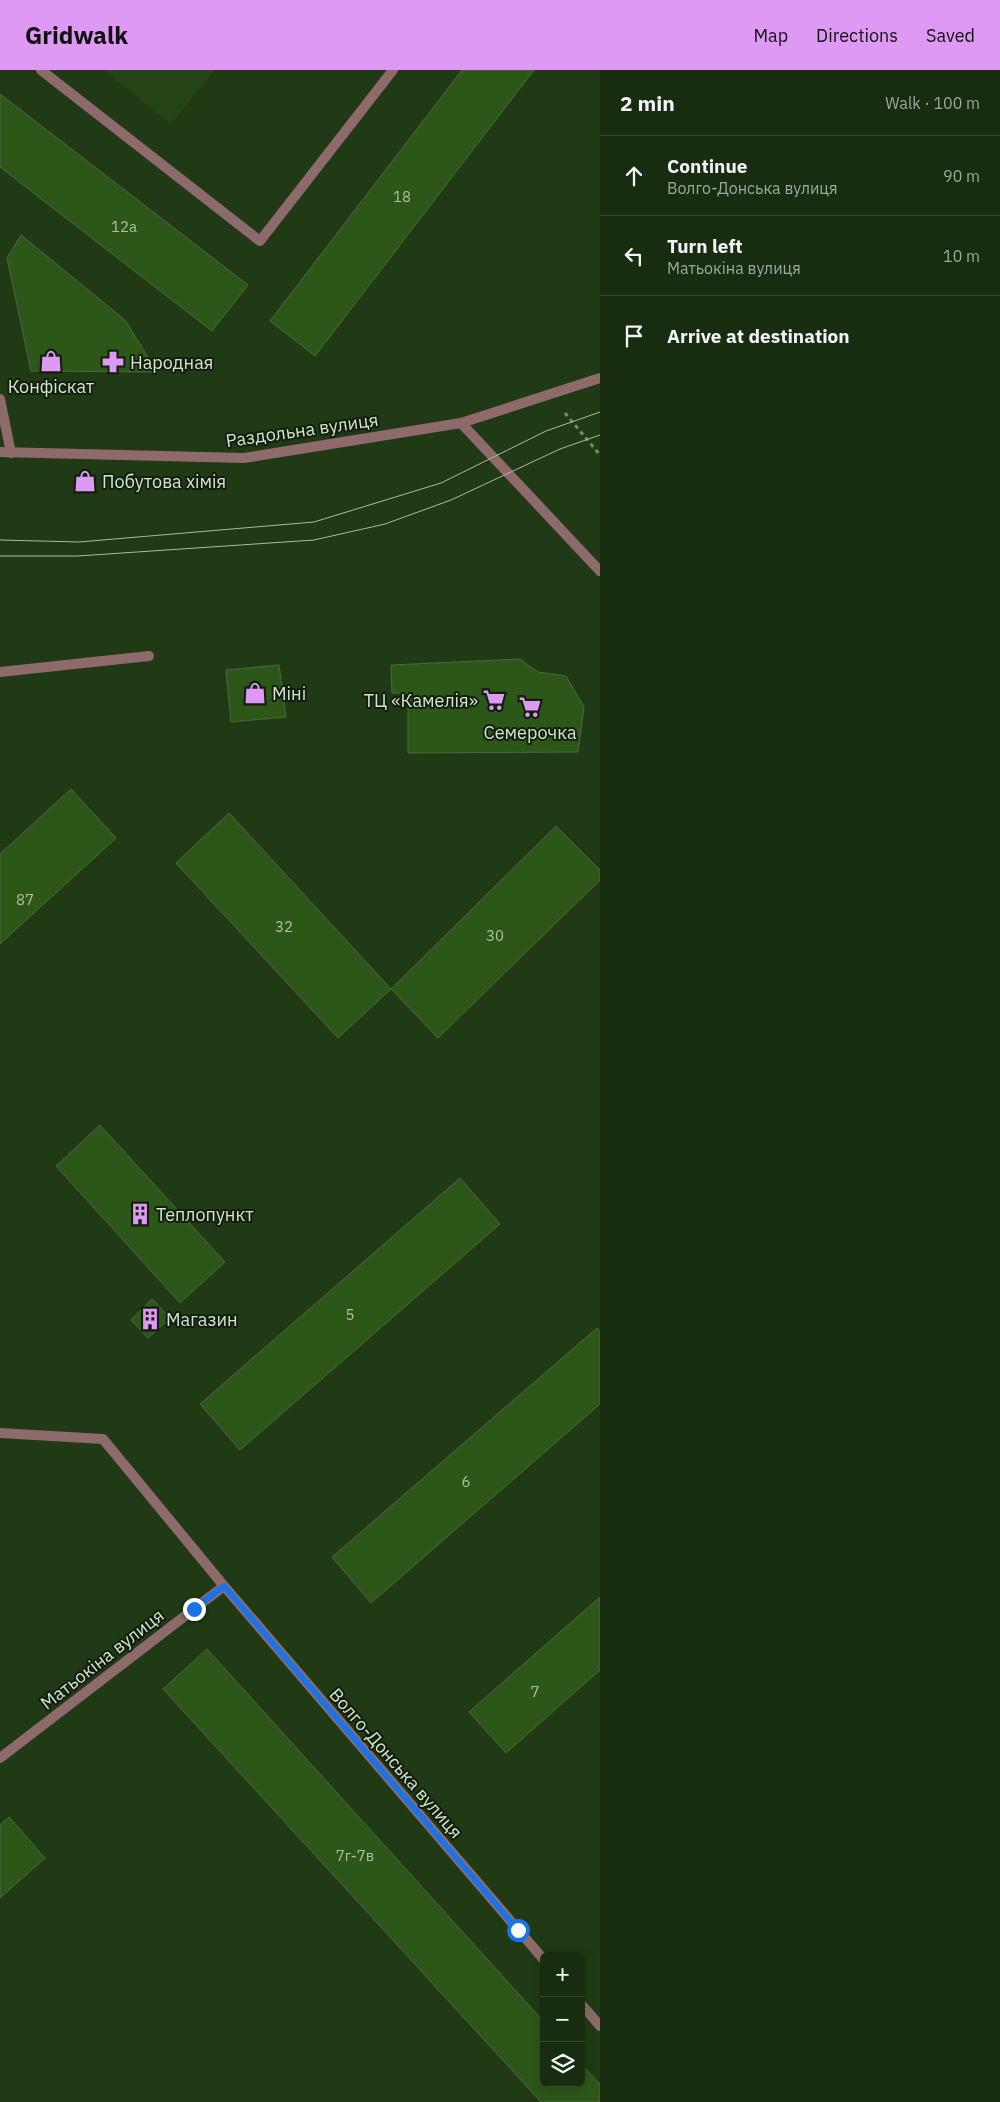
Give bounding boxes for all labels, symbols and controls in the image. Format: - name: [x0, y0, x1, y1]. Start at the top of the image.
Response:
- text: Gridwalk: [25, 19, 128, 51]
- text: Map: [753, 24, 788, 47]
- text: Directions: [816, 24, 898, 47]
- text: Saved: [926, 24, 975, 47]
- text: 2 min: [620, 89, 675, 117]
- text: Walk · 100 m: [885, 93, 980, 113]
- text: Continue: [667, 154, 747, 178]
- icon: ahead: [620, 162, 648, 190]
- text: 90 m: [943, 166, 980, 186]
- text: Волго-Донська вулиця: [667, 178, 838, 198]
- house number: 18: [393, 187, 411, 206]
- house number: 12а: [111, 217, 137, 236]
- text: Turn left: [667, 234, 743, 258]
- icon: left: [620, 242, 648, 270]
- text: 10 m: [943, 246, 980, 266]
- text: Матьокіна вулиця: [667, 258, 801, 278]
- icon: arrive: [620, 322, 648, 350]
- text: Arrive at destination: [667, 324, 850, 348]
- shop icon: Конфіскат: [38, 348, 64, 374]
- pharmacy icon: Народная: [100, 349, 126, 375]
- place label: Народная: [130, 351, 213, 374]
- place label: Конфіскат: [8, 375, 95, 398]
- street label: Раздольна вулиця: [224, 408, 380, 452]
- shop icon: Побутова хімія: [72, 468, 98, 494]
- place label: Побутова хімія: [102, 470, 226, 493]
- shop icon: Міні: [242, 680, 268, 706]
- place label: Міні: [272, 682, 306, 705]
- supermarket icon: ТЦ «Камелія»: [481, 687, 507, 713]
- place label: ТЦ «Камелія»: [364, 689, 478, 712]
- supermarket icon: Семерочка: [517, 694, 543, 720]
- place label: Семерочка: [483, 721, 577, 744]
- house number: 87: [16, 890, 34, 909]
- house number: 32: [275, 917, 293, 936]
- house number: 30: [486, 926, 504, 945]
- building icon: Теплопункт: [127, 1201, 153, 1227]
- place label: Теплопункт: [156, 1203, 254, 1226]
- house number: 5: [345, 1305, 355, 1324]
- building icon: Магазин: [137, 1306, 163, 1332]
- place label: Магазин: [166, 1308, 238, 1331]
- house number: 6: [461, 1472, 471, 1491]
- route end: [183, 1598, 206, 1621]
- street label: Матьокіна вулиця: [36, 1604, 168, 1714]
- house number: 7: [530, 1682, 540, 1701]
- street label: Волго-Донська вулиця: [324, 1683, 468, 1843]
- house number: 7г-7в: [336, 1846, 374, 1865]
- route start: [507, 1919, 530, 1942]
- map controls: [540, 1952, 585, 2087]
- button: +: [540, 1952, 585, 1997]
- button: −: [540, 1997, 585, 2042]
- button: layers: [540, 2042, 585, 2087]

